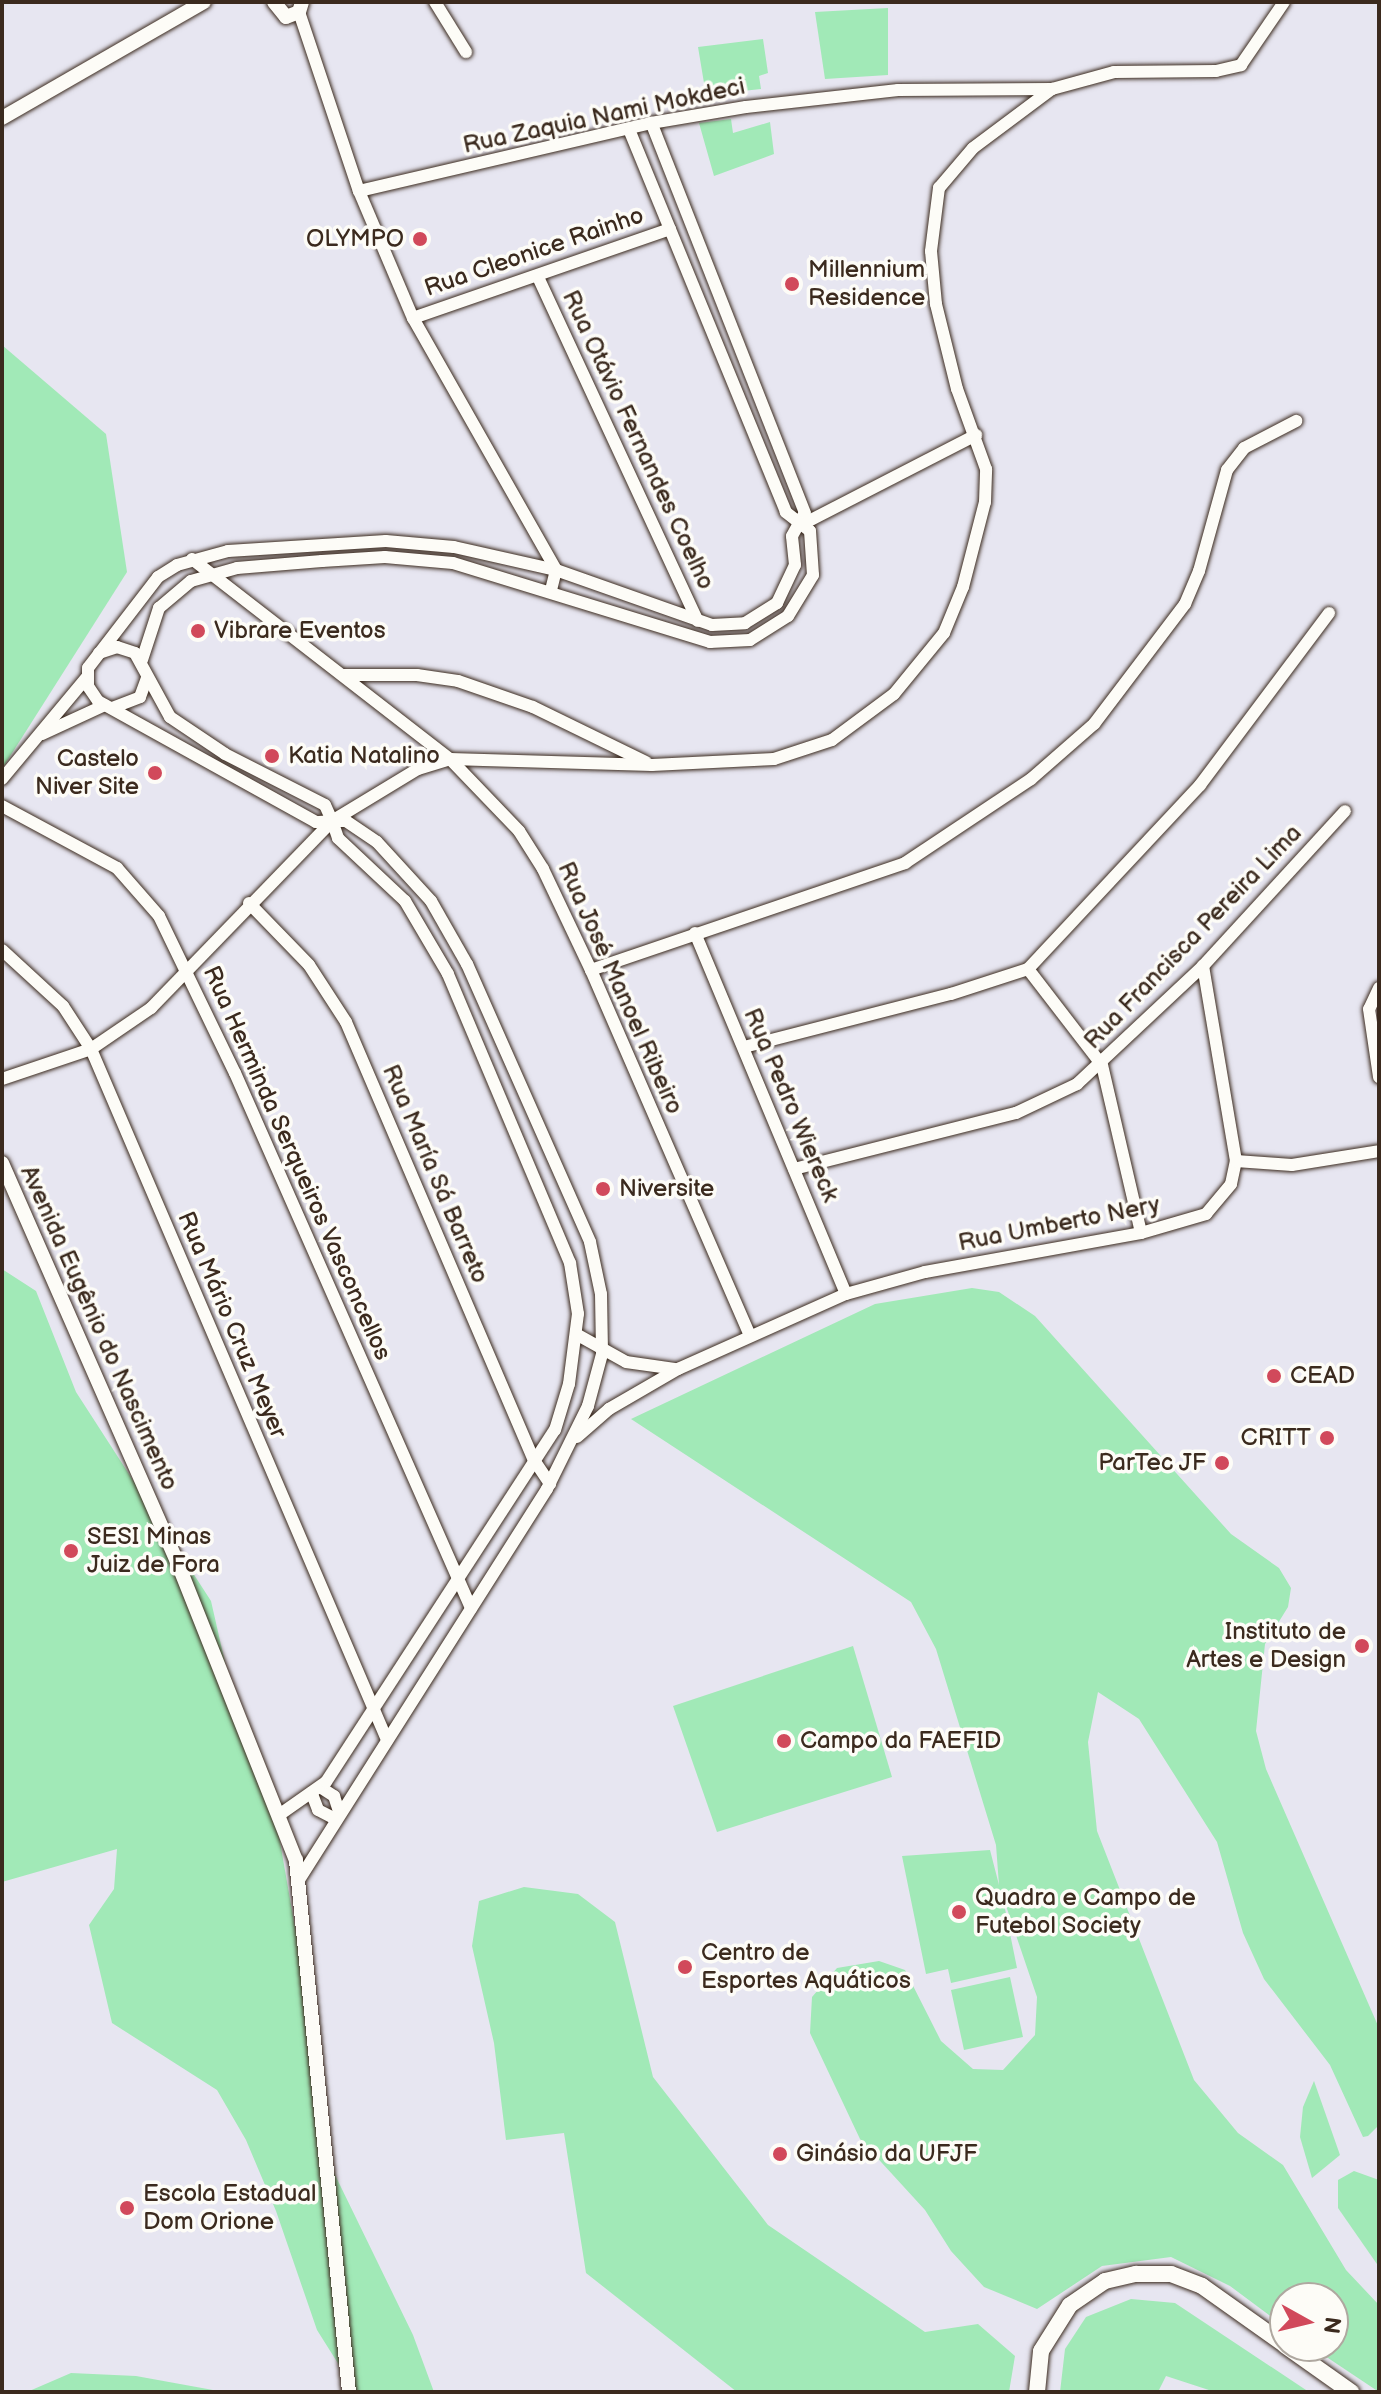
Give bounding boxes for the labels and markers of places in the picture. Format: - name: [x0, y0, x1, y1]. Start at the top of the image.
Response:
- place label: OLYMPO: [306, 225, 404, 253]
- marker: OLYMPO: [411, 230, 429, 248]
- place label: Millennium Residence: [808, 256, 925, 312]
- marker: Millennium Residence: [783, 275, 801, 293]
- place label: Vibrare Eventos: [214, 617, 386, 645]
- marker: Vibrare Eventos: [189, 622, 207, 640]
- place label: Katia Natalino: [288, 742, 440, 770]
- place label: Castelo Niver Site: [35, 745, 139, 801]
- marker: Katia Natalino: [263, 747, 281, 765]
- marker: Castelo Niver Site: [146, 764, 164, 782]
- place label: Niversite: [619, 1175, 714, 1203]
- marker: Niversite: [594, 1180, 612, 1198]
- place label: CEAD: [1290, 1362, 1355, 1390]
- marker: CEAD: [1265, 1367, 1283, 1385]
- place label: CRITT: [1241, 1424, 1311, 1452]
- marker: CRITT: [1318, 1429, 1336, 1447]
- place label: ParTec JF: [1097, 1449, 1206, 1477]
- marker: ParTec JF: [1213, 1454, 1231, 1472]
- place label: SESI Minas Juiz de Fora: [87, 1523, 220, 1579]
- marker: SESI Minas Juiz de Fora: [62, 1542, 80, 1560]
- place label: Instituto de Artes e Design: [1186, 1618, 1346, 1674]
- marker: Instituto de Artes e Design: [1353, 1637, 1371, 1655]
- place label: Campo da FAEFID: [800, 1727, 1001, 1755]
- marker: Campo da FAEFID: [775, 1732, 793, 1750]
- place label: Quadra e Campo de Futebol Society: [975, 1884, 1196, 1940]
- marker: Quadra e Campo de Futebol Society: [950, 1903, 968, 1921]
- place label: Centro de Esportes Aquáticos: [701, 1939, 911, 1995]
- marker: Centro de Esportes Aquáticos: [676, 1958, 694, 1976]
- place label: Ginásio da UFJF: [796, 2140, 977, 2168]
- marker: Ginásio da UFJF: [771, 2145, 789, 2163]
- place label: Escola Estadual Dom Orione: [143, 2180, 316, 2236]
- marker: Escola Estadual Dom Orione: [118, 2199, 136, 2217]

